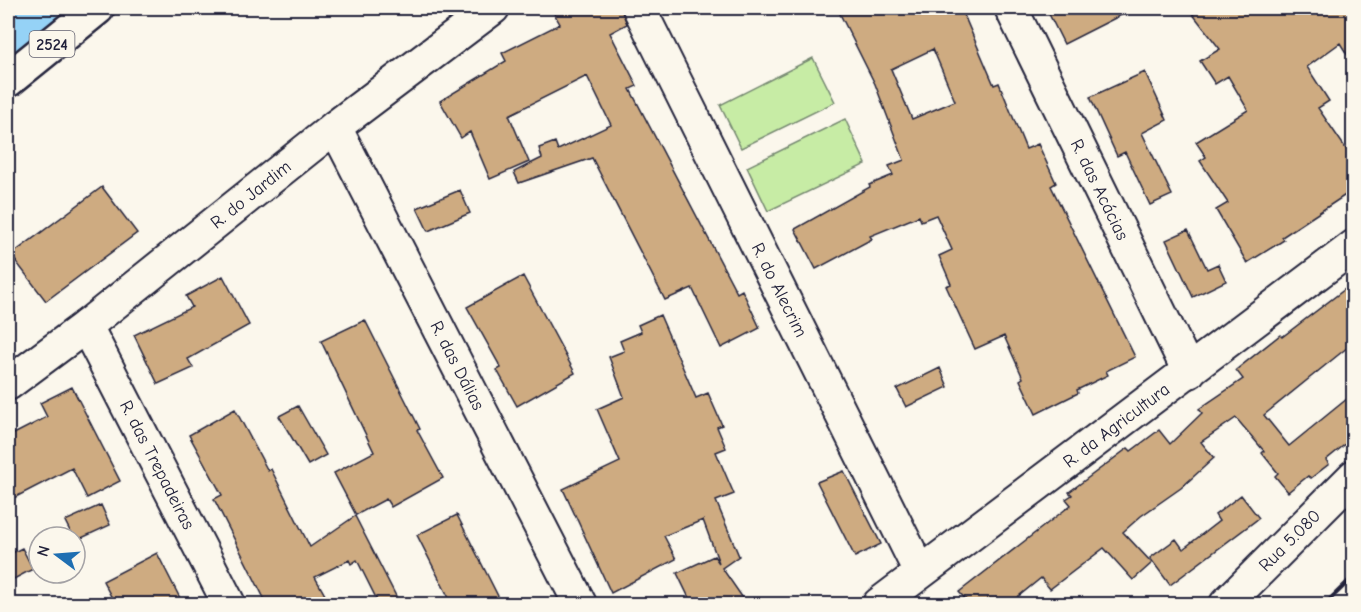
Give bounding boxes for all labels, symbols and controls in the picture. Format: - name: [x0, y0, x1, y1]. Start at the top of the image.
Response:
- road number: 2524: [29, 31, 74, 57]
- street label: R. das Acácias: [1066, 136, 1133, 244]
- street label: R. do Jardim: [206, 156, 296, 233]
- street label: R. do Alecrim: [747, 239, 811, 341]
- street label: R. das Dálias: [425, 318, 489, 414]
- street label: R. da Agricultura: [1059, 379, 1174, 473]
- street label: R. das Trepadeiras: [115, 397, 199, 533]
- street label: Rua 5.080: [1255, 505, 1325, 576]
- north arrow: [27, 525, 87, 585]
- text: N: [33, 544, 54, 559]

